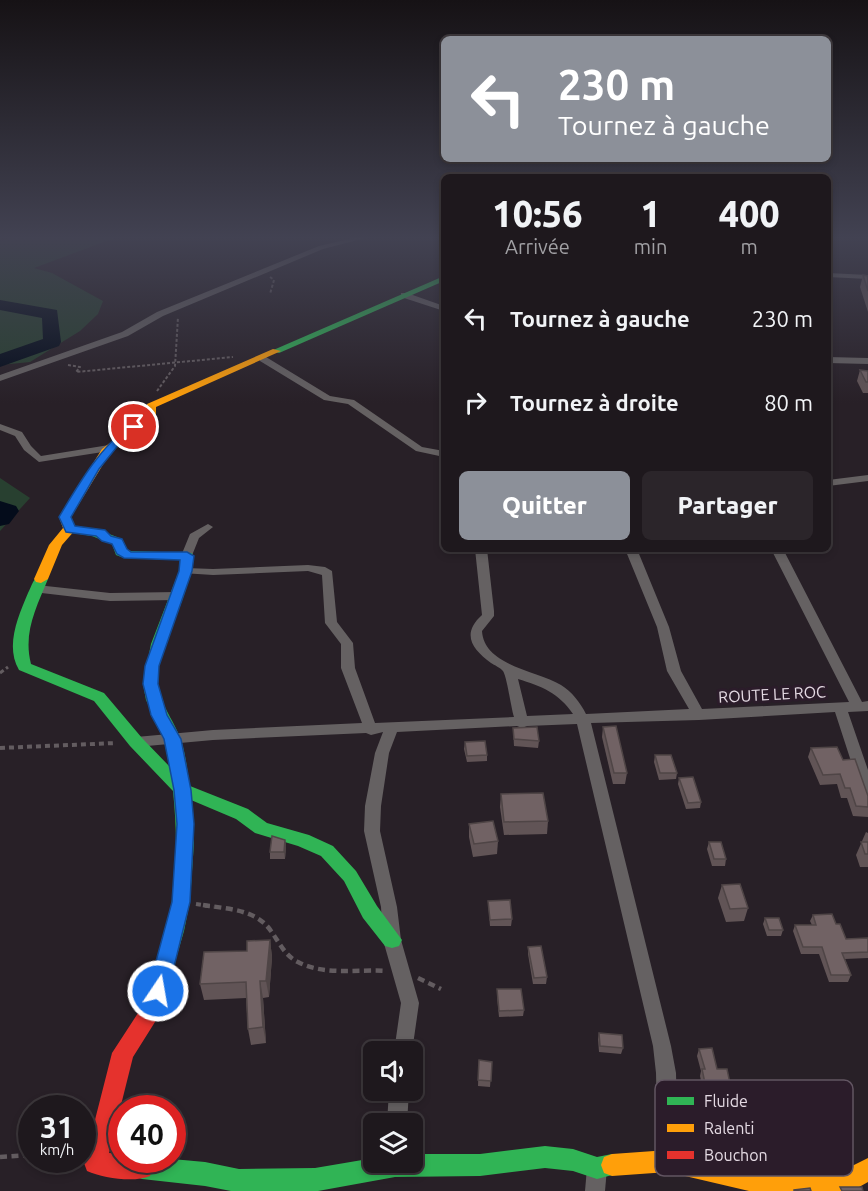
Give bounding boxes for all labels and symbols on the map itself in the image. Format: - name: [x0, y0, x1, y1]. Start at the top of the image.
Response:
- pin: [108, 401, 159, 452]
- street label: ROUTE LE ROC: [718, 682, 826, 706]
- position arrow: [126, 959, 190, 1023]
- legend: [655, 1080, 853, 1176]
- text: Fluide: [704, 1092, 748, 1110]
- speed limit sign: 40: [108, 1095, 186, 1173]
- text: Ralenti: [704, 1119, 755, 1137]
- text: Bouchon: [704, 1146, 768, 1164]

